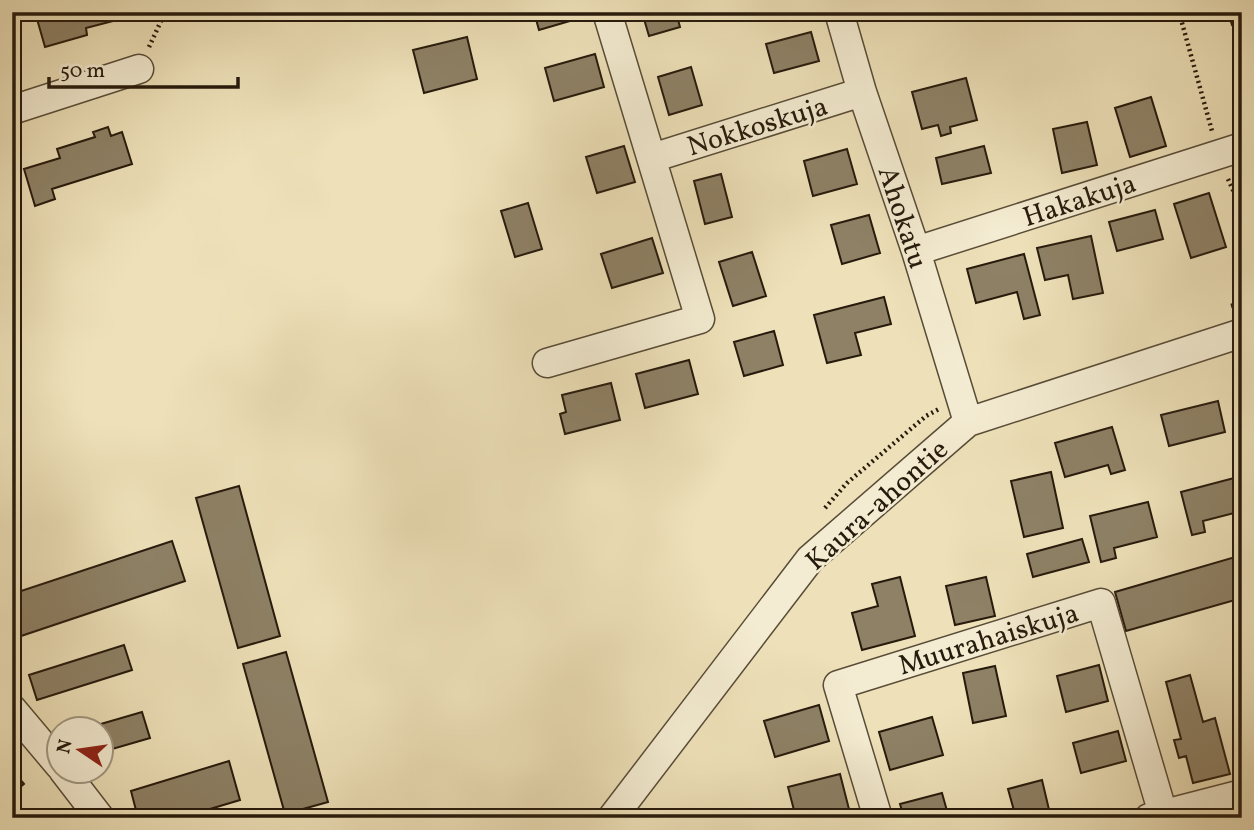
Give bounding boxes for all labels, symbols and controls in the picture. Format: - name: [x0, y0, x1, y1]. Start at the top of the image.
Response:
- scale bar: [49, 46, 238, 90]
- text: 50 m: [60, 57, 105, 86]
- street label: Nokkoskuja: [683, 88, 833, 167]
- street label: Ahokatu: [867, 162, 936, 274]
- street label: Hakakuja: [1018, 165, 1142, 238]
- street label: Kaura-ahontie: [798, 431, 958, 581]
- street label: Muurahaiskuja: [894, 594, 1084, 686]
- north arrow: [46, 714, 116, 784]
- text: N: [51, 737, 80, 756]

